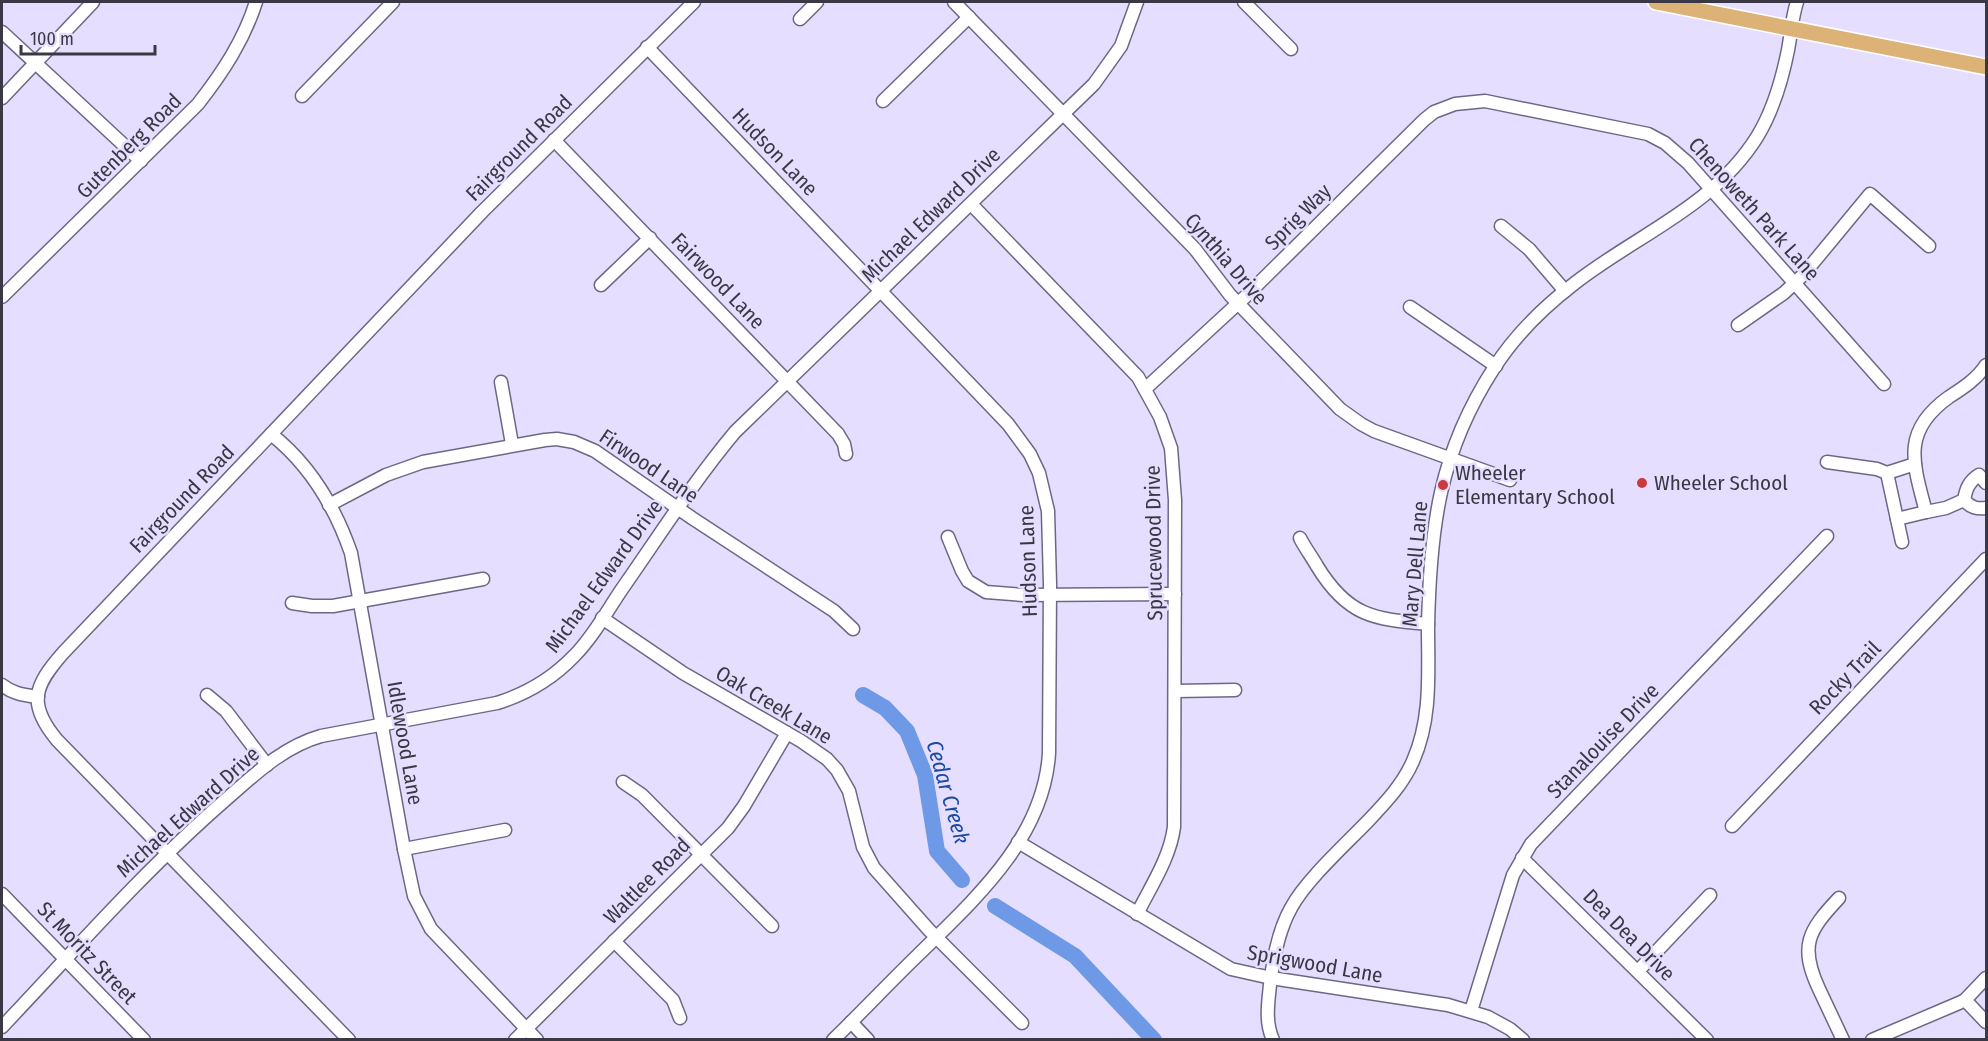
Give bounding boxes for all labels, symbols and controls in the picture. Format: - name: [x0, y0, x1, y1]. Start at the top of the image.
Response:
- scale bar: [21, 18, 154, 56]
- text: 100 m: [30, 28, 74, 50]
- street label: Gutenberg Road: [71, 88, 187, 204]
- street label: Fairground Road: [460, 89, 578, 207]
- street label: Hudson Lane: [727, 103, 823, 201]
- street label: Chenoweth Park Lane: [1683, 132, 1825, 286]
- street label: Michael Edward Drive: [856, 142, 1006, 288]
- street label: Sprig Way: [1259, 178, 1337, 256]
- street label: Cynthia Drive: [1179, 208, 1273, 310]
- street label: Fairwood Lane: [666, 227, 770, 335]
- street label: Firwood Lane: [594, 423, 704, 509]
- street label: Fairground Road: [124, 440, 240, 558]
- place label: Wheeler Elementary School: [1455, 460, 1615, 510]
- street label: Sprucewood Drive: [1140, 465, 1168, 621]
- place label: Wheeler School: [1654, 470, 1788, 496]
- marker: Wheeler School: [1635, 476, 1649, 490]
- marker: Wheeler Elementary School: [1436, 478, 1450, 492]
- street label: Michael Edward Drive: [540, 494, 668, 658]
- street label: Mary Dell Lane: [1397, 500, 1433, 628]
- street label: Hudson Lane: [1013, 505, 1043, 617]
- street label: Rocky Trail: [1804, 636, 1887, 720]
- street label: Oak Creek Lane: [711, 660, 837, 750]
- street label: Stanalouise Drive: [1542, 678, 1664, 804]
- street label: Idlewood Lane: [381, 679, 429, 807]
- water label: Cedar Creek: [920, 737, 976, 847]
- street label: Michael Edward Drive: [111, 741, 265, 883]
- street label: Waltlee Road: [598, 832, 696, 930]
- street label: Dea Dea Drive: [1577, 883, 1681, 987]
- street label: St Moritz Street: [32, 896, 142, 1010]
- street label: Sprigwood Lane: [1245, 939, 1385, 989]

